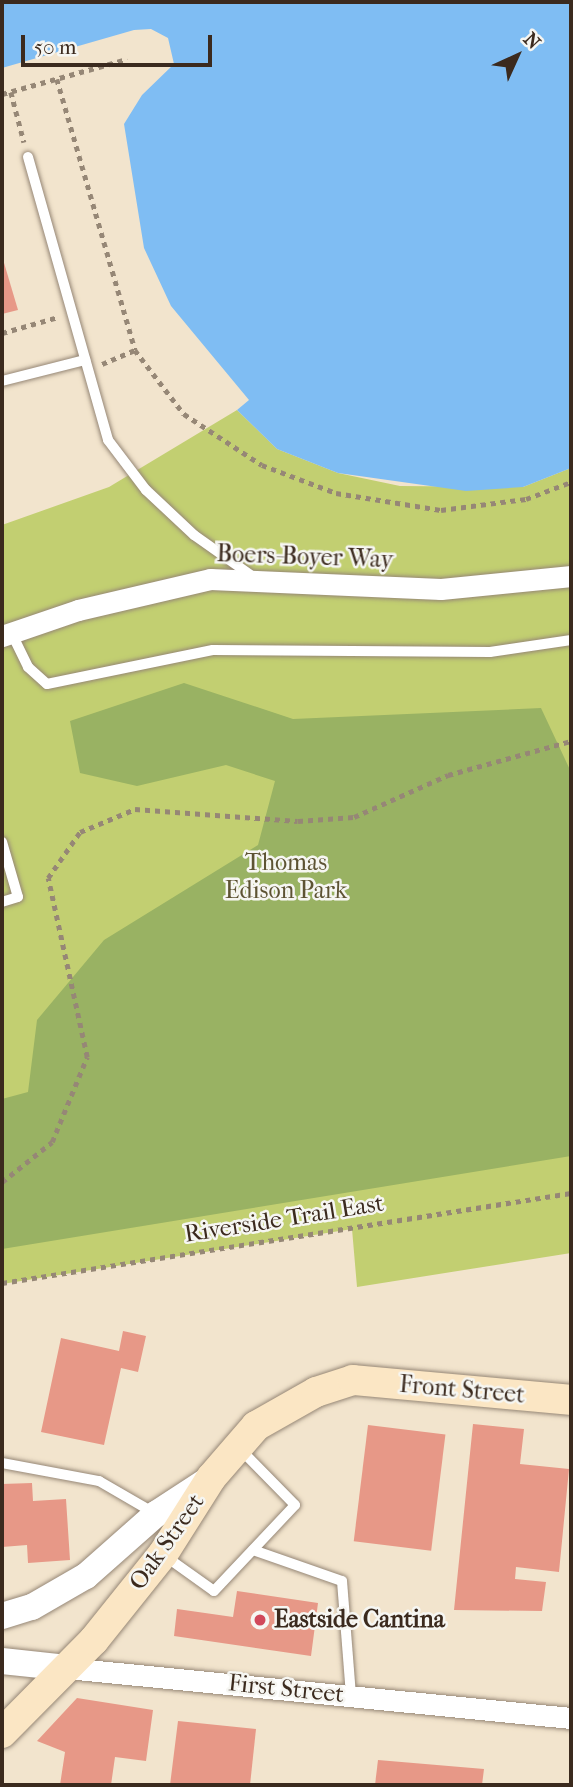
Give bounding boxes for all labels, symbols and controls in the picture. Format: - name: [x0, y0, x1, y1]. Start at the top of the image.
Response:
- scale bar: [24, 21, 215, 65]
- north arrow: [482, 21, 552, 91]
- text: N: [519, 28, 545, 54]
- text: 50 m: [34, 35, 77, 59]
- street label: Boers-Boyer Way: [216, 540, 394, 574]
- park label: Thomas Edison Park: [225, 849, 347, 905]
- street label: Riverside Trail East: [182, 1189, 386, 1249]
- street label: Front Street: [398, 1370, 526, 1410]
- street label: Oak Street: [123, 1488, 211, 1596]
- place label: Eastside Cantina: [274, 1606, 445, 1634]
- marker: Eastside Cantina: [252, 1612, 268, 1628]
- street label: First Street: [227, 1669, 345, 1709]

